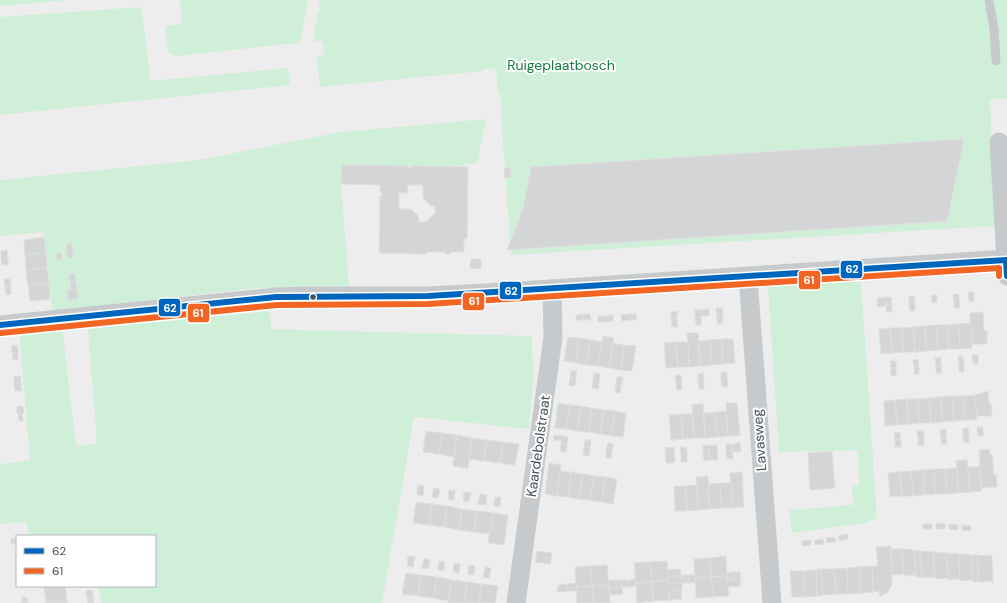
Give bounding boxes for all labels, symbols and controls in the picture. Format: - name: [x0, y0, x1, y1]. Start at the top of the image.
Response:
- park label: Ruigeplaatbosch: [507, 56, 615, 74]
- line badge: 62: [840, 260, 863, 279]
- text: 62: [845, 262, 859, 276]
- line badge: 61: [798, 270, 821, 290]
- text: 61: [804, 273, 814, 287]
- line badge: 62: [499, 281, 522, 300]
- text: 62: [504, 284, 518, 298]
- unlabelled marker: [308, 292, 318, 302]
- line badge: 61: [462, 292, 485, 311]
- text: 61: [469, 294, 479, 308]
- line badge: 62: [158, 298, 181, 317]
- text: 62: [163, 301, 177, 315]
- line badge: 61: [187, 303, 210, 323]
- text: 61: [193, 306, 203, 320]
- street label: Kaardebolstraat: [522, 394, 554, 498]
- street label: Lavasweg: [748, 408, 770, 472]
- legend: [16, 535, 156, 587]
- text: 62: [52, 543, 66, 559]
- text: 61: [52, 563, 63, 579]

